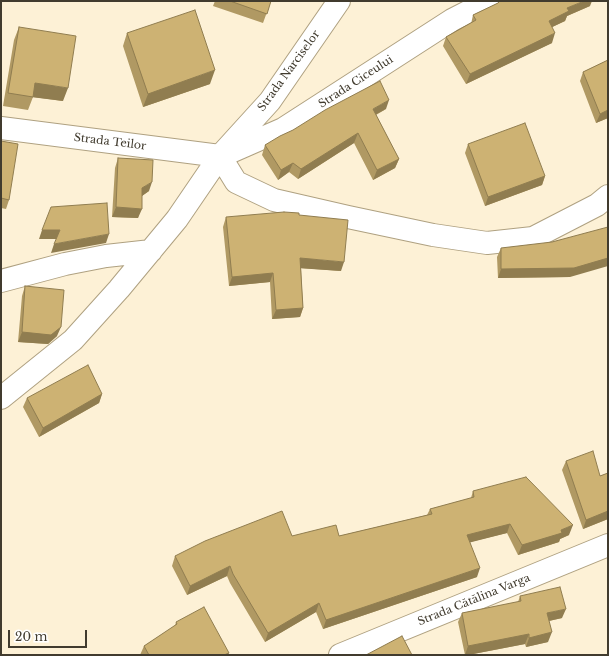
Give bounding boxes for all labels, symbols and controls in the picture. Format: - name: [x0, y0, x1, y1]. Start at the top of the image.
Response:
- street label: Strada Narciselor: [255, 28, 323, 114]
- street label: Strada Ciceului: [316, 53, 396, 111]
- street label: Strada Teilor: [73, 131, 147, 153]
- street label: Strada Cătălina Varga: [416, 571, 532, 629]
- scale bar: [10, 622, 89, 648]
- text: 20 m: [15, 629, 47, 644]

